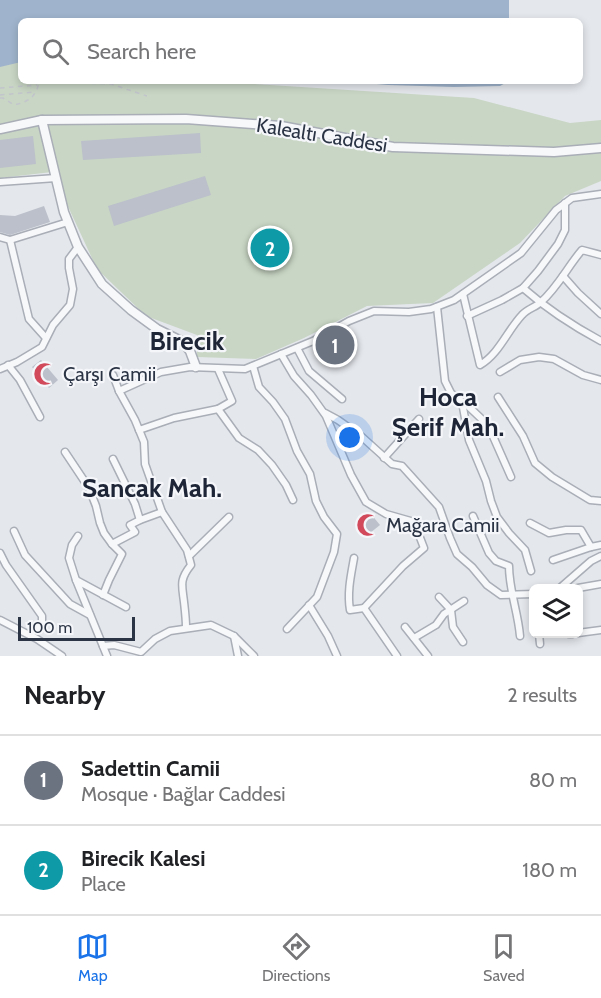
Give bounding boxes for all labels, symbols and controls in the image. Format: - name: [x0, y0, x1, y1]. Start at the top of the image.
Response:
- search box: [18, 18, 583, 84]
- icon: search: [39, 35, 72, 68]
- text: Search here: [87, 38, 196, 65]
- street label: Kalealtı Caddesi: [255, 113, 389, 157]
- pin: 2: [250, 226, 290, 270]
- pin: 1: [316, 322, 354, 368]
- district label: Birecik: [150, 325, 225, 357]
- mosque icon: Çarşı Camii: [32, 361, 58, 387]
- place label: Çarşı Camii: [63, 362, 156, 386]
- district label: Hoca Şerif Mah.: [392, 381, 504, 443]
- your location: [335, 423, 364, 452]
- district label: Sancak Mah.: [82, 472, 222, 504]
- mosque icon: Mağara Camii: [355, 512, 381, 538]
- place label: Mağara Camii: [386, 513, 500, 537]
- map controls: [529, 584, 583, 638]
- button: layers: [529, 584, 583, 638]
- scale bar: [18, 614, 135, 642]
- text: 100 m: [27, 618, 72, 637]
- text: Nearby: [24, 679, 105, 711]
- text: 2 results: [507, 683, 577, 707]
- text: Sadettin Camii: [81, 755, 220, 782]
- text: 1: [40, 768, 47, 792]
- text: 80 m: [529, 768, 577, 792]
- text: Mosque · Bağlar Caddesi: [81, 782, 285, 806]
- text: Birecik Kalesi: [81, 845, 205, 872]
- text: 2: [38, 858, 49, 882]
- text: 180 m: [522, 858, 577, 882]
- text: Place: [81, 872, 126, 896]
- tab: Map: [76, 930, 109, 985]
- tab: Directions: [262, 930, 330, 985]
- tab: Saved: [483, 930, 525, 985]

